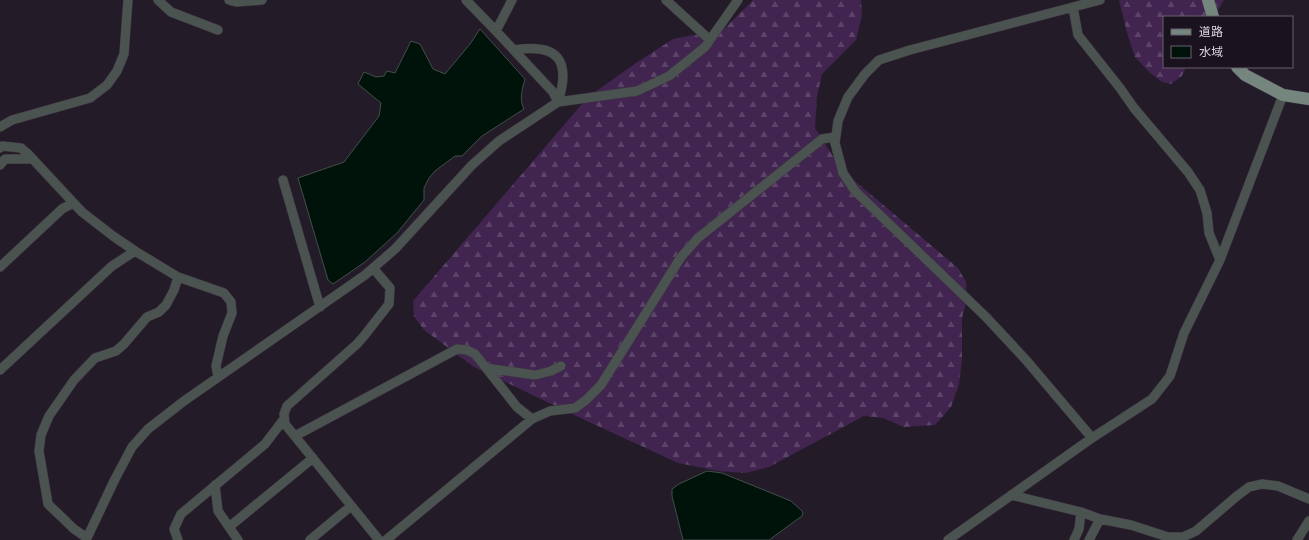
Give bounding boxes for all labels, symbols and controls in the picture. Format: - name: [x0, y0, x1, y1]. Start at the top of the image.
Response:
- legend: [1163, 16, 1293, 68]
- text: 道路: [1199, 25, 1223, 39]
- text: 水域: [1199, 45, 1223, 59]

